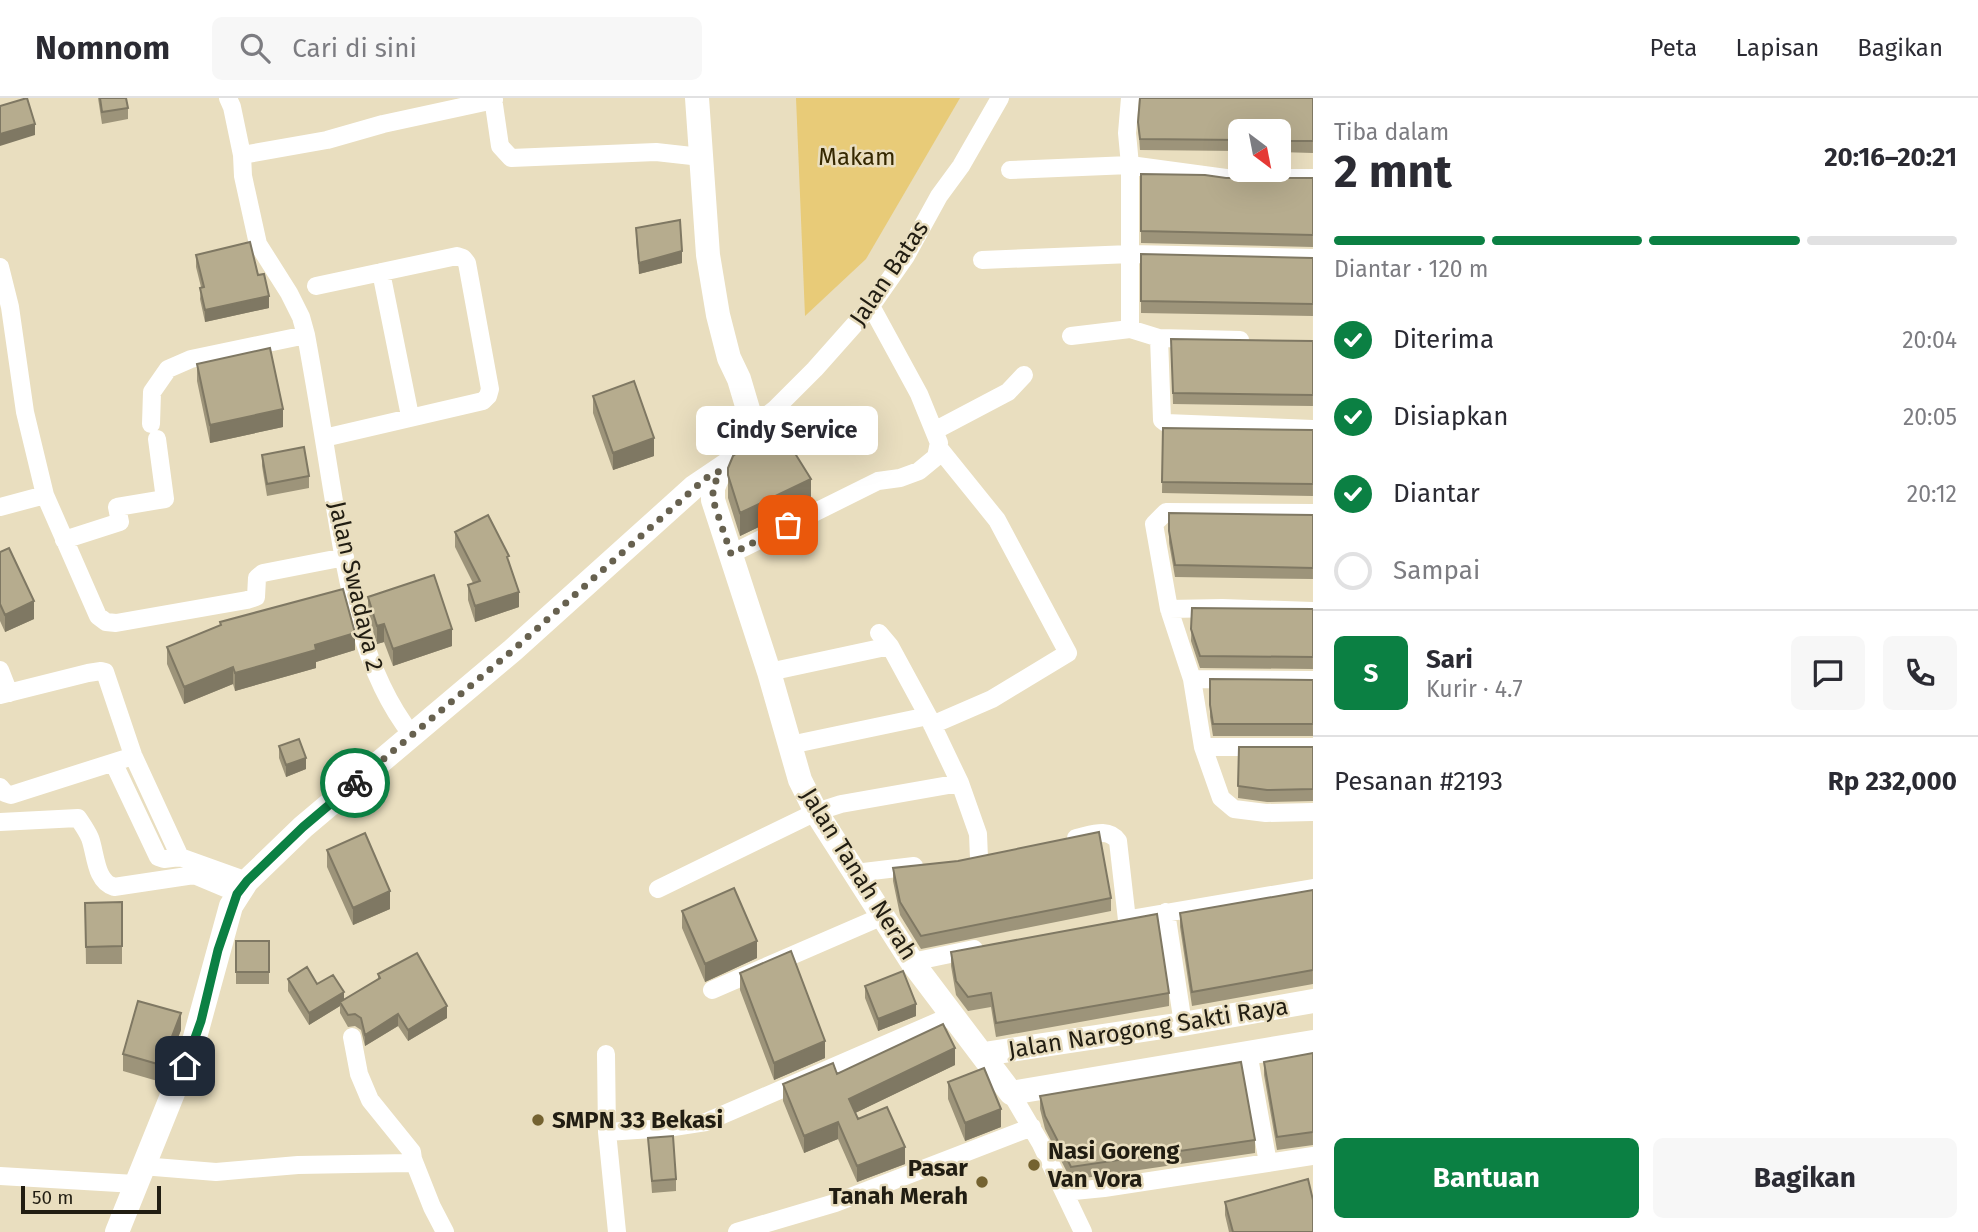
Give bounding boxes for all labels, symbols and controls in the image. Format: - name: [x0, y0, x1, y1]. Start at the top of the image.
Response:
- search box: [212, 17, 702, 80]
- text: Nomnom: [35, 28, 170, 68]
- icon: search: [236, 29, 274, 67]
- text: Cari di sini: [292, 33, 417, 64]
- text: Peta: [1650, 34, 1697, 62]
- text: Lapisan: [1735, 34, 1819, 62]
- text: Bagikan: [1857, 34, 1943, 62]
- text: Tiba dalam: [1334, 118, 1449, 146]
- north arrow: [1228, 119, 1292, 182]
- map controls: [1228, 119, 1291, 182]
- text: 20:16–20:21: [1824, 142, 1957, 173]
- park label: Makam: [818, 143, 896, 171]
- text: 2 mnt: [1334, 144, 1452, 199]
- street label: Jalan Batas: [844, 215, 934, 331]
- text: Diantar · 120 m: [1334, 255, 1489, 283]
- icon: check: [1334, 321, 1372, 359]
- text: Diterima: [1393, 324, 1494, 355]
- text: 20:04: [1902, 326, 1957, 354]
- icon: check: [1334, 398, 1372, 436]
- text: Disiapkan: [1393, 401, 1508, 432]
- text: 20:05: [1903, 403, 1957, 431]
- callout: Cindy Service: [697, 406, 879, 455]
- text: Cindy Service: [717, 416, 857, 444]
- icon: check: [1334, 475, 1372, 513]
- text: Diantar: [1393, 478, 1480, 509]
- text: 20:12: [1907, 480, 1957, 508]
- pin: [758, 495, 818, 555]
- street label: Jalan Swadaya 2: [323, 498, 389, 674]
- icon: bag: [769, 506, 807, 544]
- text: Sampai: [1393, 555, 1480, 586]
- button: chat: [1791, 636, 1865, 710]
- button: phone: [1883, 636, 1957, 710]
- text: Sari: [1426, 644, 1473, 675]
- text: S: [1364, 658, 1378, 689]
- text: Kurir · 4.7: [1426, 675, 1523, 703]
- courier: [320, 748, 390, 818]
- icon: bike: [336, 764, 374, 802]
- text: Pesanan #2193: [1334, 766, 1503, 797]
- text: Rp 232,000: [1828, 766, 1957, 797]
- street label: Jalan Tanah Nerah: [795, 783, 923, 965]
- street label: Jalan Narogong Sakti Raya: [1006, 992, 1290, 1064]
- pin: [155, 1036, 215, 1096]
- icon: home: [166, 1047, 204, 1085]
- place label: SMPN 33 Bekasi: [552, 1106, 723, 1134]
- marker: SMPN 33 Bekasi: [530, 1112, 546, 1128]
- place label: Nasi Goreng Van Vora: [1047, 1137, 1180, 1193]
- button: Bantuan: [1334, 1138, 1639, 1218]
- button: Bagikan: [1653, 1138, 1957, 1218]
- place label: Pasar Tanah Merah: [829, 1154, 968, 1210]
- marker: Nasi Goreng Van Vora: [1026, 1157, 1042, 1173]
- marker: Pasar Tanah Merah: [974, 1174, 990, 1190]
- scale bar: [21, 1183, 161, 1215]
- text: 50 m: [32, 1186, 73, 1209]

